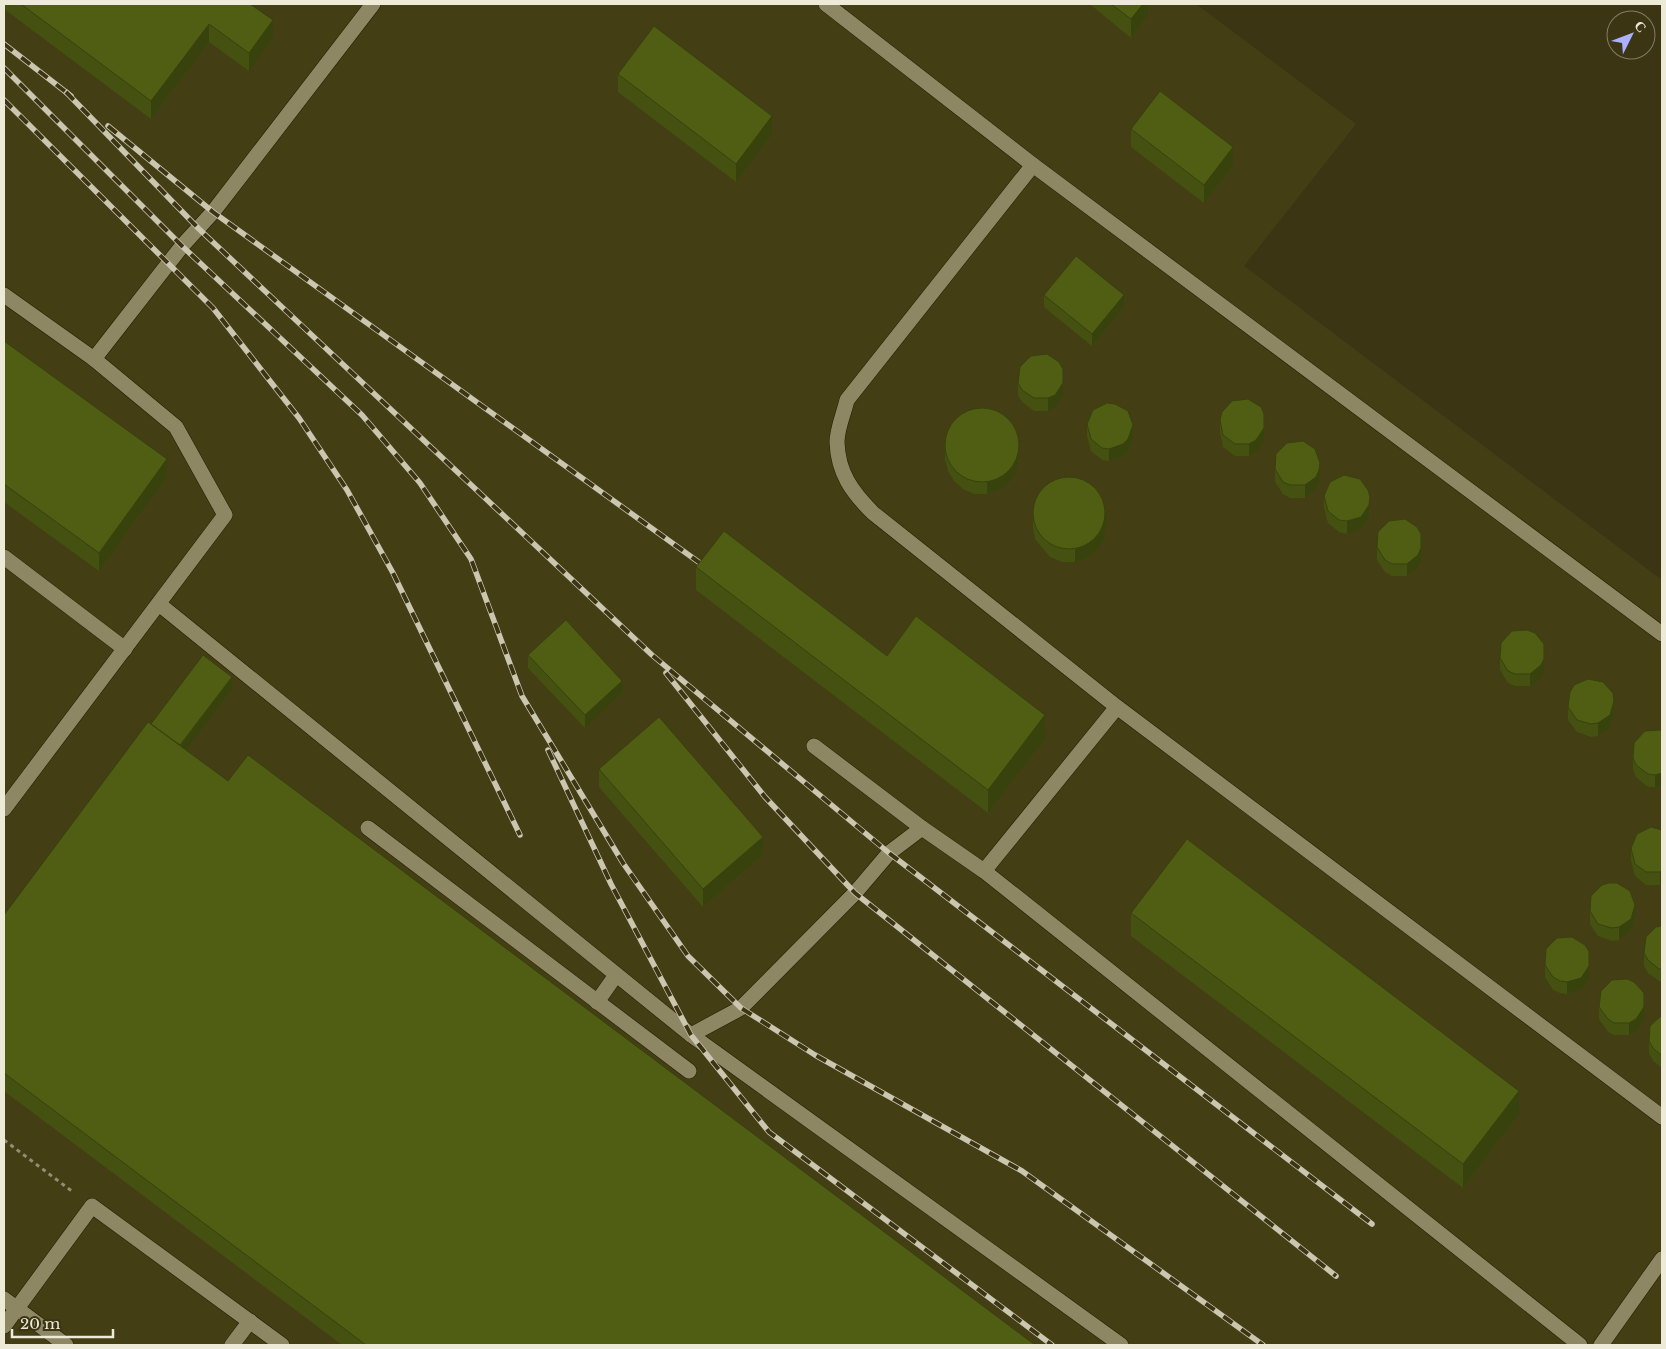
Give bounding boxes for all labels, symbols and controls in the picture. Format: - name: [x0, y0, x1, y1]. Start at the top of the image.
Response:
- north arrow: [1606, 10, 1656, 60]
- text: С: [1631, 17, 1651, 36]
- scale bar: [12, 1306, 114, 1338]
- text: 20 m: [20, 1314, 60, 1333]

